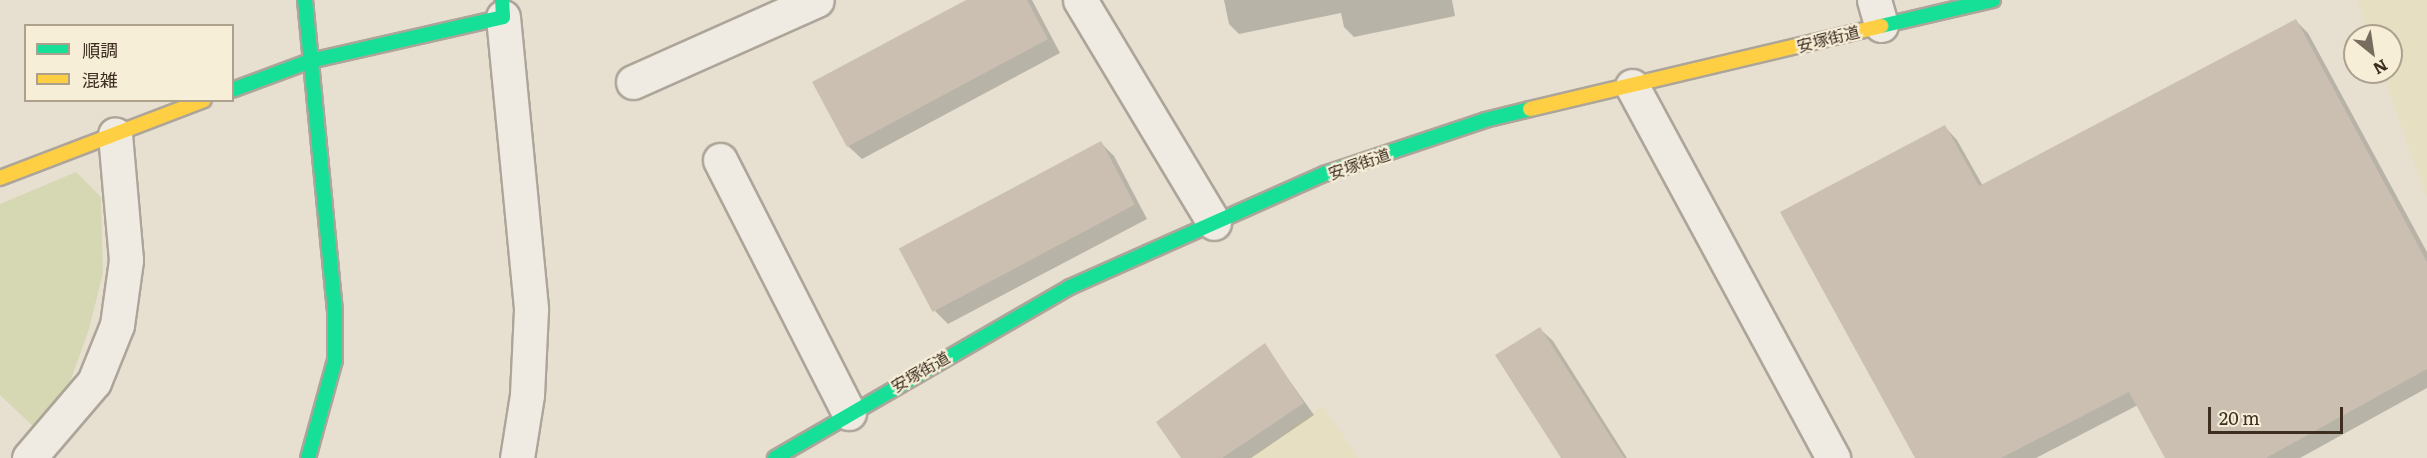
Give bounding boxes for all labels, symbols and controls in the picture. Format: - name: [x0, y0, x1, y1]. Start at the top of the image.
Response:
- street label: 安塚街道: [1795, 21, 1861, 55]
- legend: [24, 24, 234, 102]
- north arrow: [2343, 24, 2403, 84]
- text: 順調: [82, 36, 118, 63]
- text: N: [2369, 54, 2393, 82]
- text: 混雑: [82, 66, 118, 93]
- street label: 安塚街道: [1326, 144, 1392, 182]
- street label: 安塚街道: [887, 347, 953, 395]
- scale bar: [2211, 395, 2346, 433]
- text: 20 m: [2219, 404, 2260, 431]

